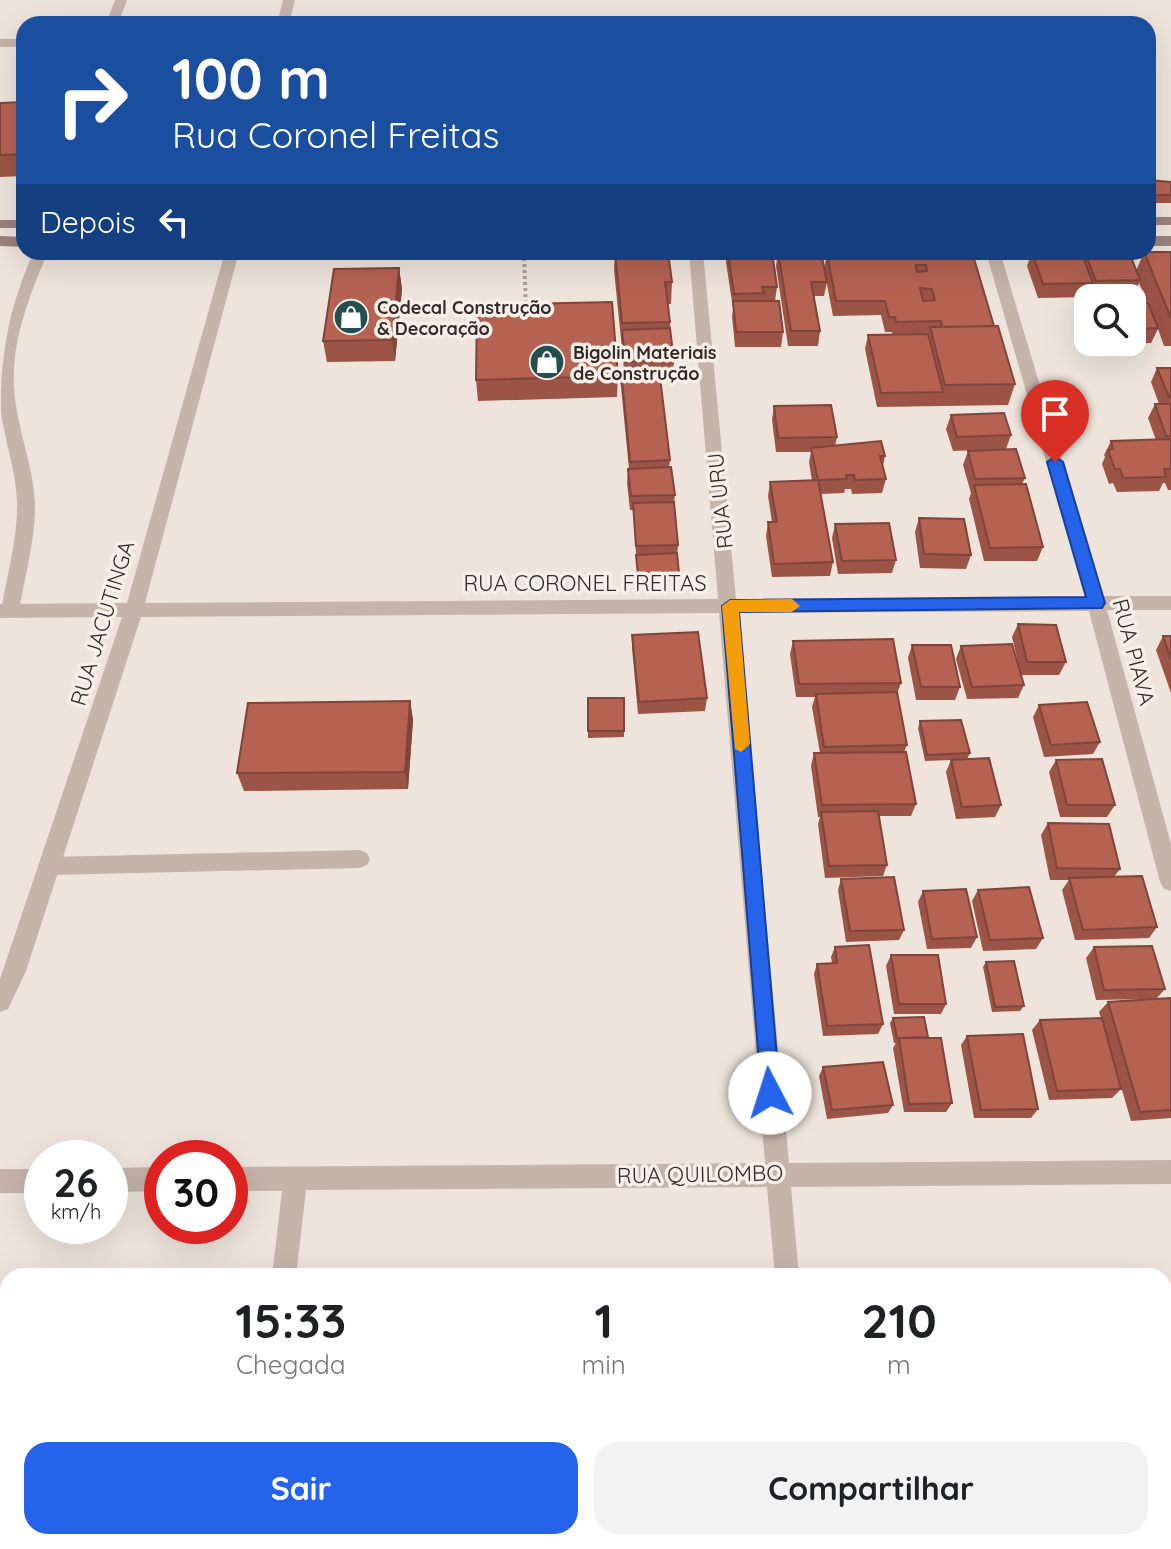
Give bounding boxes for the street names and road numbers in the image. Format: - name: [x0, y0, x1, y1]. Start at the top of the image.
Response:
- street label: RUA URU: [701, 452, 739, 550]
- street label: RUA JACUTINGA: [64, 537, 140, 709]
- street label: RUA CORONEL FREITAS: [463, 569, 707, 597]
- street label: RUA PIAVA: [1106, 596, 1162, 708]
- street label: RUA QUILOMBO: [617, 1159, 783, 1189]

